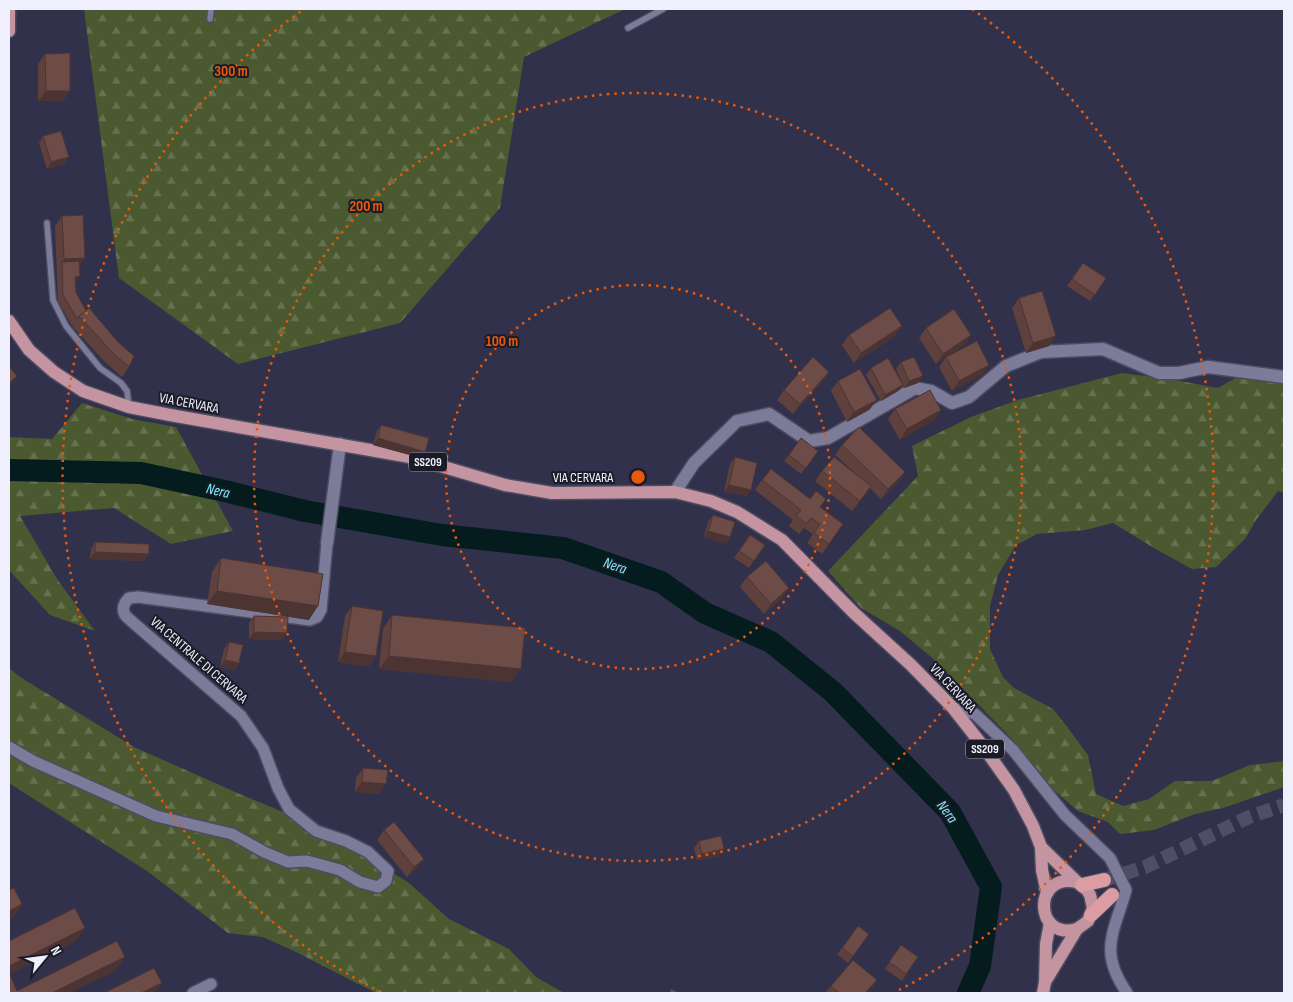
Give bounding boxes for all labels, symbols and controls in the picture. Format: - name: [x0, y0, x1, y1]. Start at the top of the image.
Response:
- text: 300 m: [214, 62, 248, 81]
- text: 200 m: [349, 197, 383, 216]
- text: 100 m: [486, 332, 518, 351]
- street label: VIA CERVARA: [158, 389, 221, 417]
- road number: SS209: [409, 452, 447, 472]
- centre of rings: [629, 468, 647, 486]
- street label: VIA CERVARA: [553, 469, 614, 486]
- water label: Nera: [204, 479, 232, 503]
- water label: Nera: [601, 553, 629, 579]
- street label: VIA CENTRALE DI CERVARA: [147, 613, 252, 708]
- street label: VIA CERVARA: [926, 660, 981, 717]
- road number: SS209: [966, 740, 1004, 759]
- water label: Nera: [932, 797, 962, 827]
- north arrow: [20, 932, 70, 982]
- text: N: [47, 944, 65, 958]

